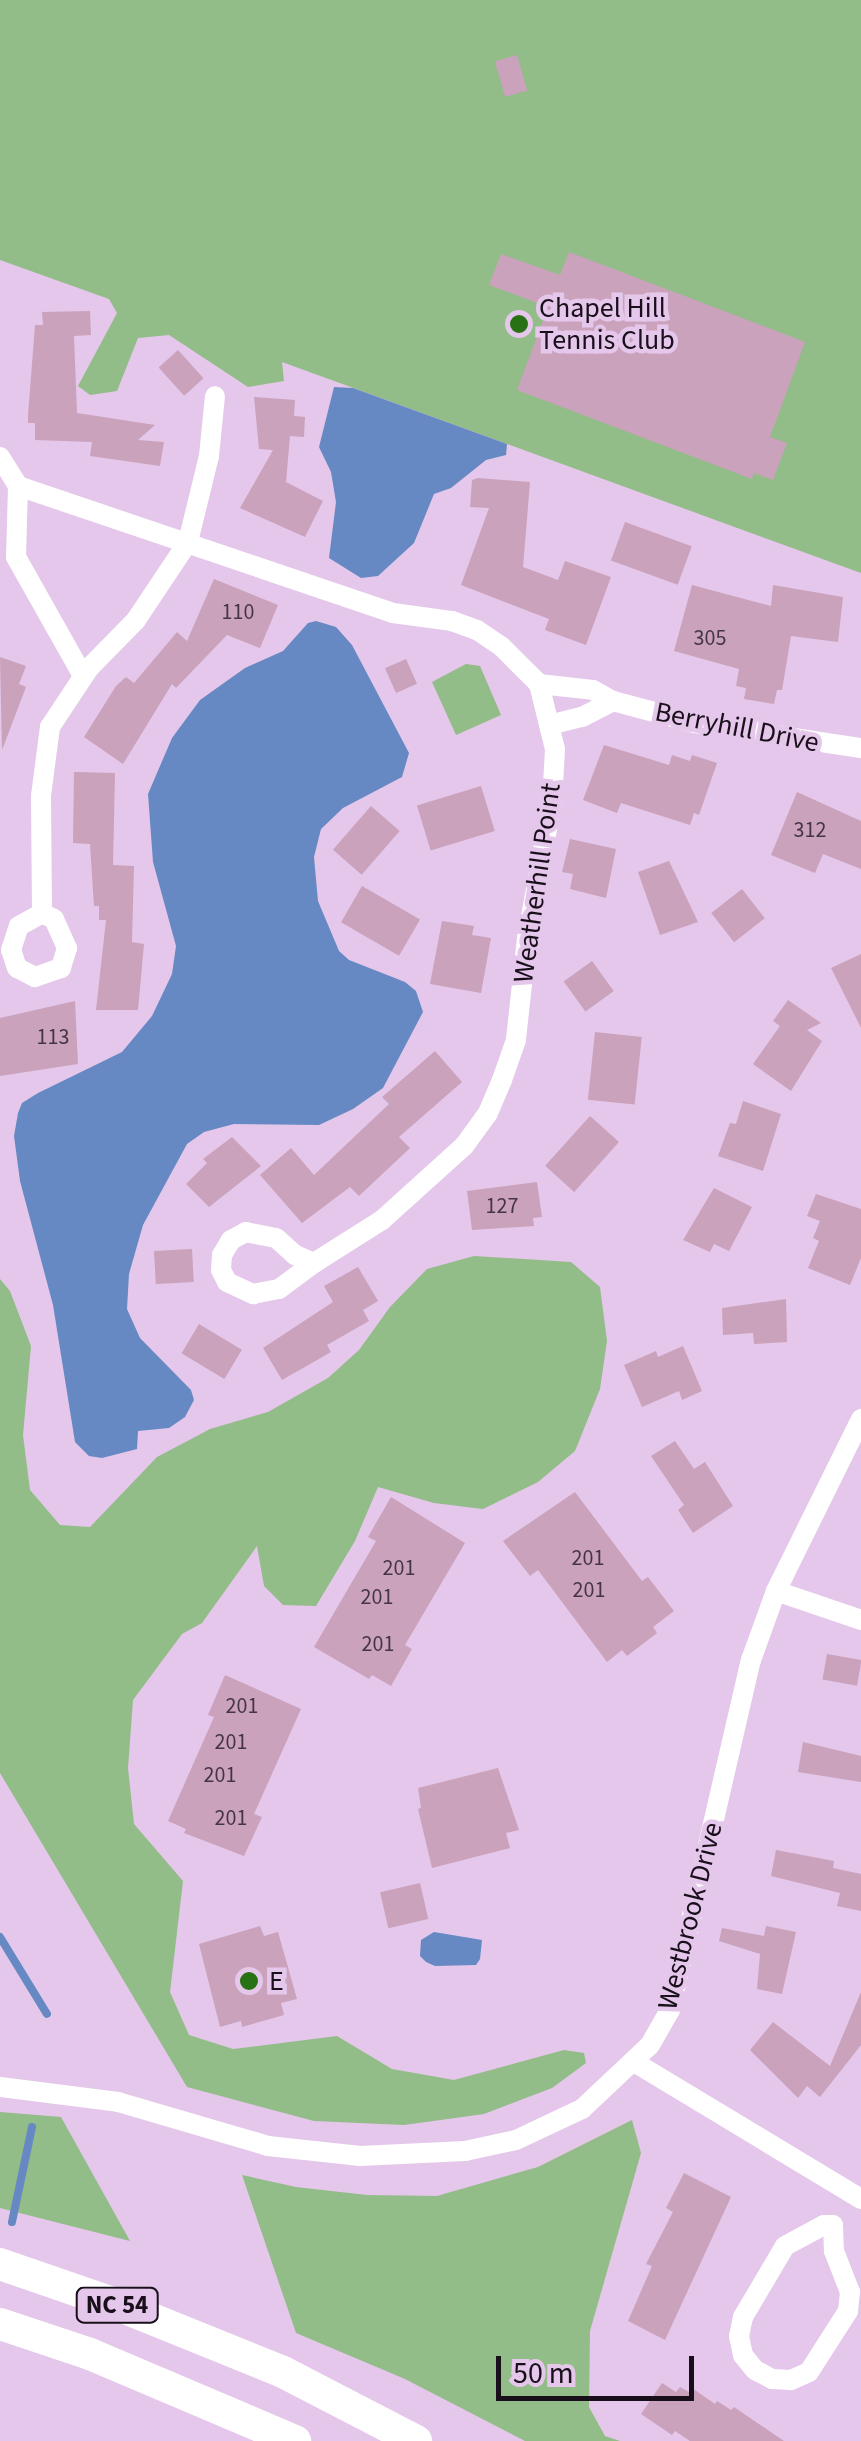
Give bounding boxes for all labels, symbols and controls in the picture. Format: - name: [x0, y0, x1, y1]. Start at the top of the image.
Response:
- place label: Chapel Hill Tennis Club: [539, 291, 675, 357]
- marker: Chapel Hill Tennis Club: [508, 313, 530, 335]
- house number: 110: [222, 600, 254, 626]
- house number: 305: [694, 626, 726, 652]
- street label: Berryhill Drive: [652, 695, 822, 759]
- street label: Weatherhill Point: [506, 781, 568, 985]
- house number: 312: [794, 818, 826, 844]
- house number: 113: [37, 1025, 69, 1051]
- house number: 127: [486, 1194, 518, 1220]
- house number: 201: [572, 1546, 604, 1572]
- house number: 201: [383, 1556, 415, 1582]
- house number: 201: [573, 1578, 605, 1604]
- house number: 201: [361, 1585, 393, 1611]
- house number: 201: [362, 1632, 394, 1658]
- house number: 201: [226, 1694, 258, 1720]
- house number: 201: [215, 1730, 247, 1756]
- house number: 201: [204, 1763, 236, 1789]
- house number: 201: [215, 1806, 247, 1832]
- street label: Westbrook Drive: [650, 1819, 730, 2013]
- place label: E: [269, 1964, 284, 1998]
- marker: E: [238, 1970, 260, 1992]
- road number: NC 54: [74, 2285, 160, 2325]
- scale bar: [501, 2336, 698, 2398]
- text: 50 m: [513, 2352, 574, 2395]

